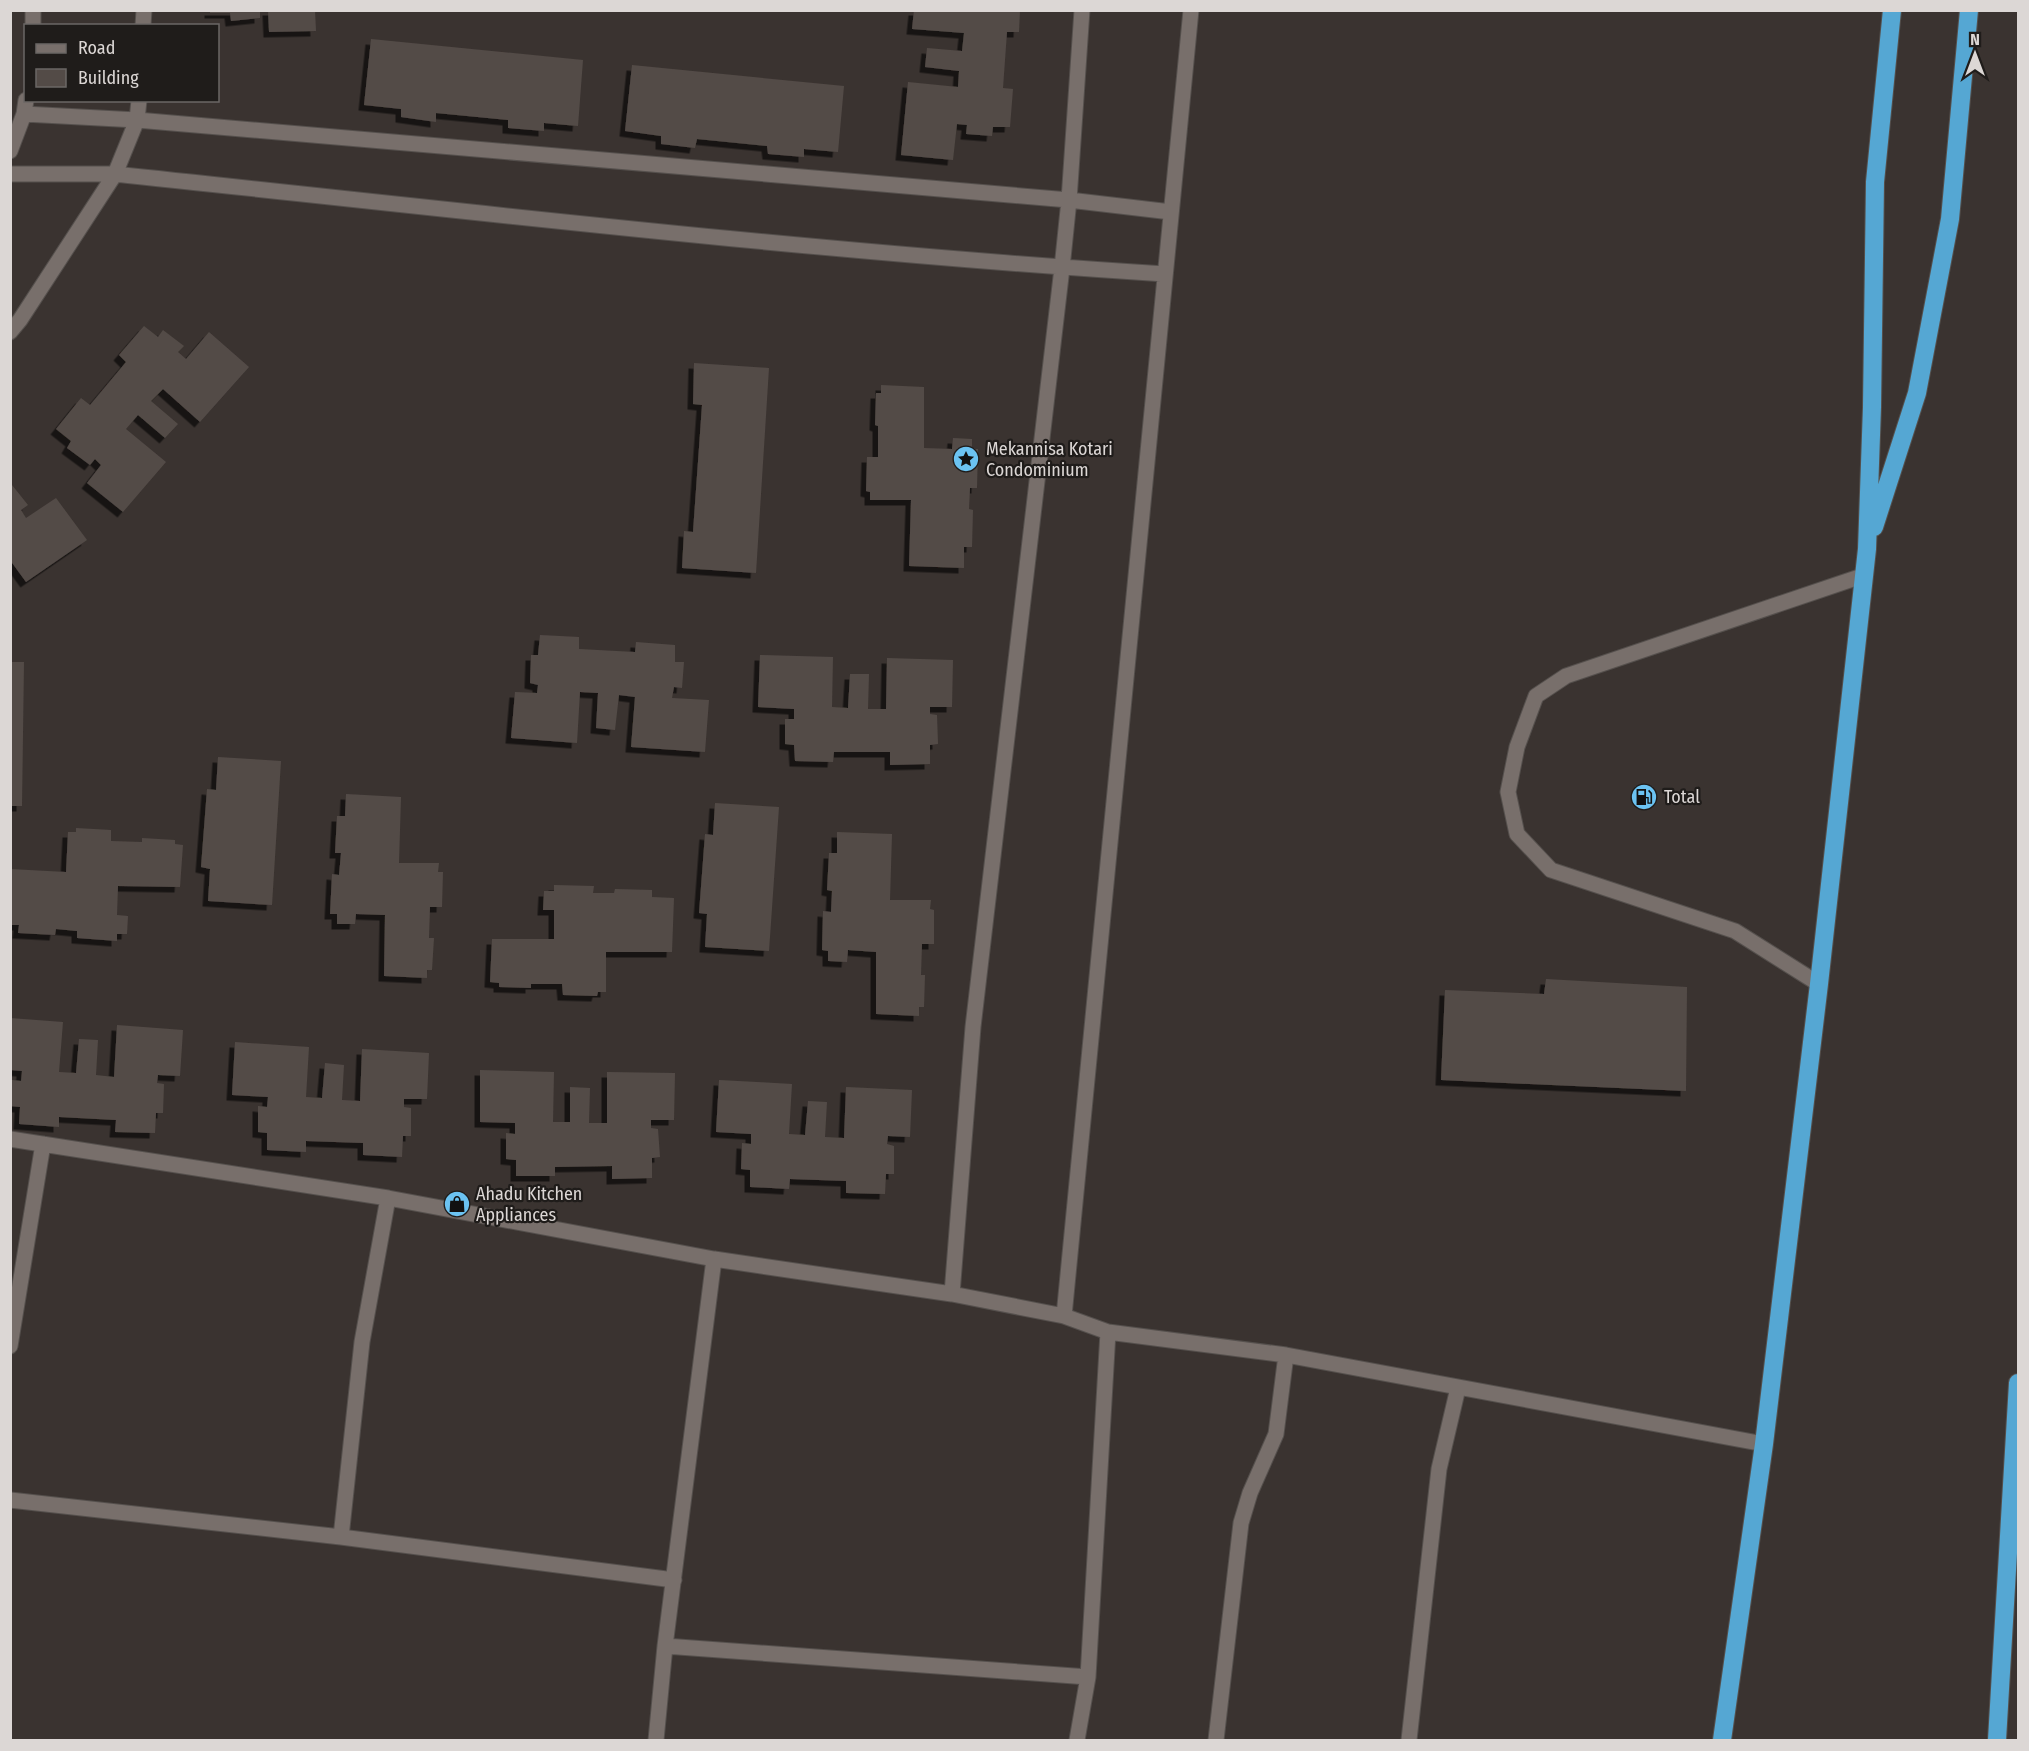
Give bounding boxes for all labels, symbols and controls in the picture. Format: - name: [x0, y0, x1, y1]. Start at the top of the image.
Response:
- legend: [24, 24, 219, 102]
- north arrow: [1945, 24, 2005, 84]
- text: N: [1970, 30, 1980, 49]
- text: Road: [78, 37, 115, 59]
- text: Building: [78, 67, 139, 89]
- place label: Mekannisa Kotari Condominium: [986, 438, 1113, 481]
- place icon: Mekannisa Kotari Condominium: [951, 444, 981, 474]
- fuel station icon: Total: [1629, 782, 1659, 812]
- place label: Total: [1664, 786, 1700, 808]
- place label: Ahadu Kitchen Appliances: [476, 1183, 582, 1226]
- shop icon: Ahadu Kitchen Appliances: [442, 1189, 472, 1219]

